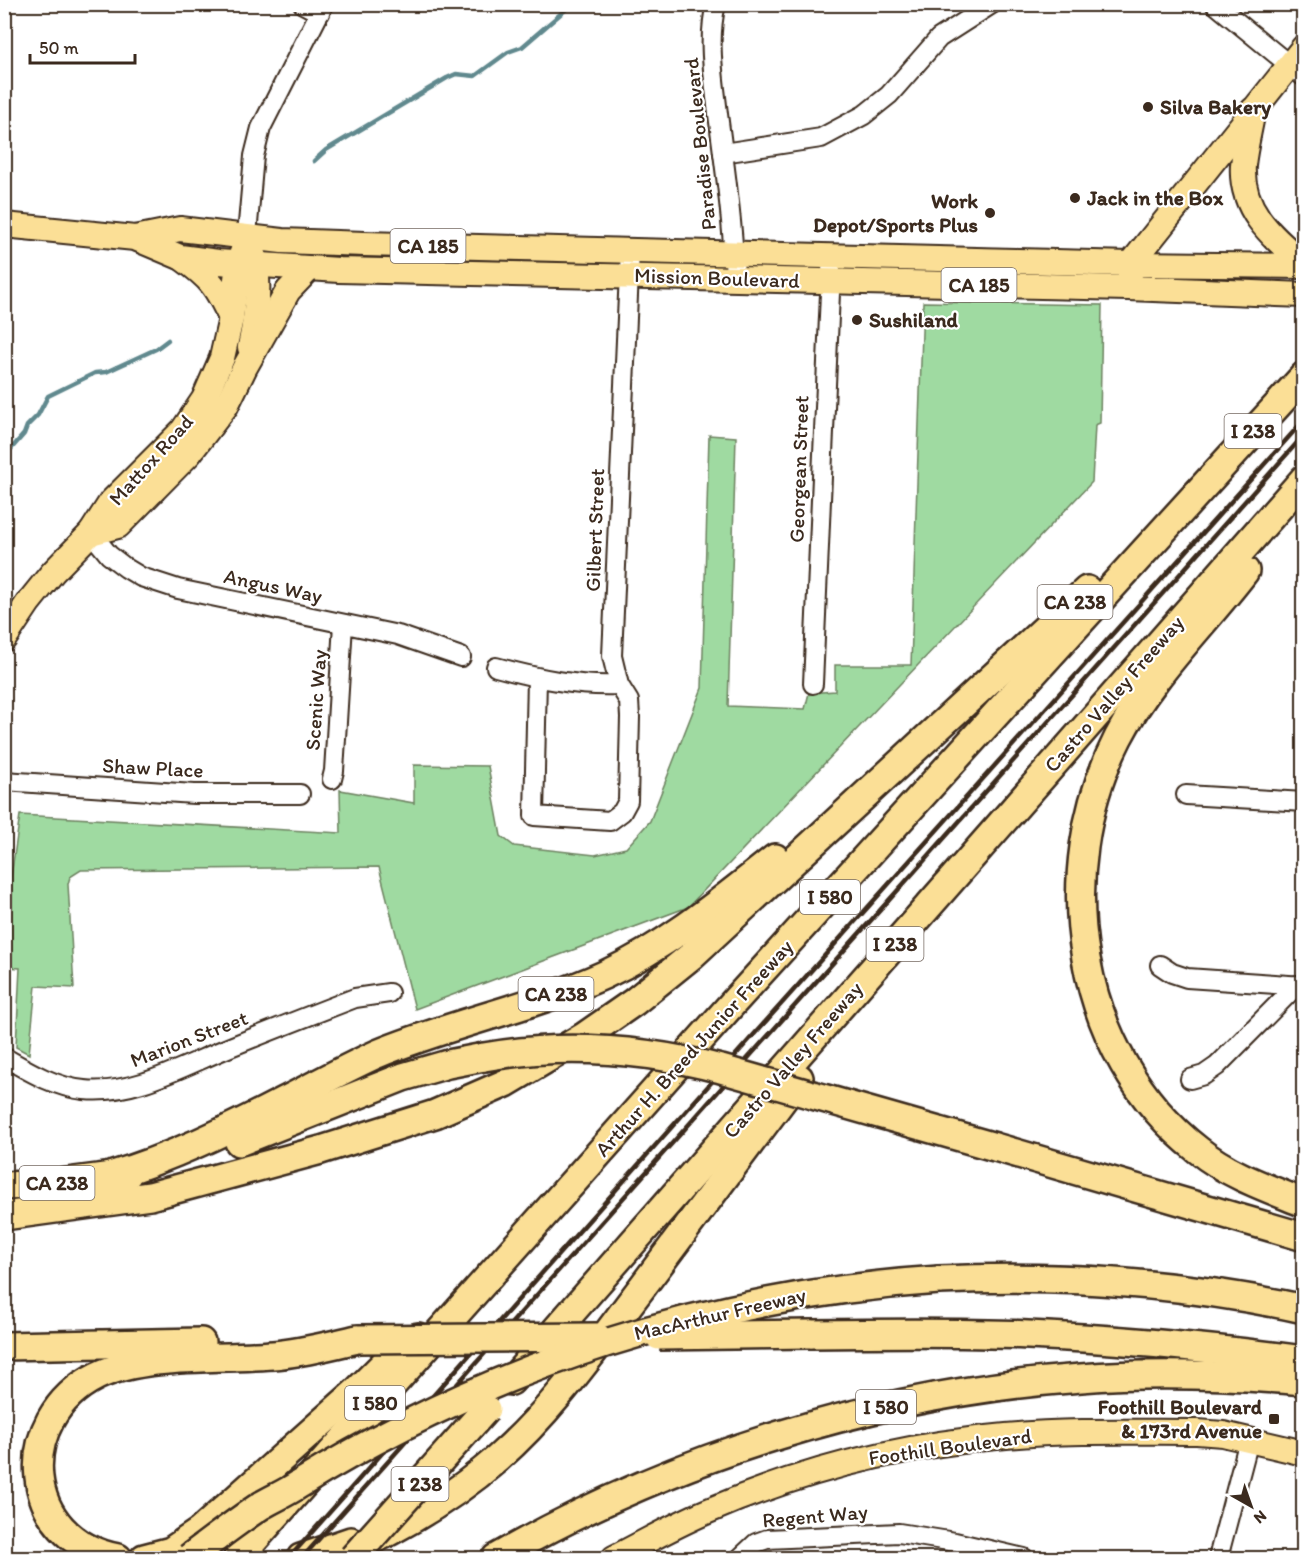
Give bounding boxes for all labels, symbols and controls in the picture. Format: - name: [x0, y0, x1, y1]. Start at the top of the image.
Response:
- scale bar: [30, 27, 135, 65]
- text: 50 m: [39, 37, 79, 59]
- street label: Paradise Boulevard: [678, 56, 721, 232]
- place label: Silva Bakery: [1160, 94, 1271, 120]
- marker: Silva Bakery: [1141, 100, 1155, 114]
- place label: Jack in the Box: [1086, 185, 1224, 210]
- place label: Work Depot/Sports Plus: [813, 188, 978, 238]
- marker: Jack in the Box: [1068, 191, 1082, 205]
- marker: Work Depot/Sports Plus: [983, 206, 997, 220]
- road number: CA 185: [390, 229, 466, 263]
- street label: Mission Boulevard: [634, 262, 801, 293]
- road number: CA 185: [942, 268, 1016, 302]
- place label: Sushiland: [869, 307, 959, 332]
- marker: Sushiland: [850, 313, 864, 327]
- street label: Georgean Street: [783, 395, 814, 543]
- street label: Mattox Road: [103, 409, 198, 510]
- road number: I 238: [1224, 414, 1282, 448]
- street label: Gilbert Street: [580, 468, 609, 592]
- street label: Angus Way: [222, 563, 325, 608]
- road number: CA 238: [1038, 585, 1112, 619]
- street label: Castro Valley Freeway: [1039, 610, 1189, 777]
- street label: Scenic Way: [299, 648, 332, 751]
- street label: Shaw Place: [102, 752, 204, 783]
- road number: I 580: [800, 880, 860, 914]
- road number: I 238: [866, 927, 924, 961]
- street label: Arthur H. Breed Junior Freeway: [589, 934, 798, 1161]
- street label: Castro Valley Freeway: [718, 976, 868, 1143]
- road number: CA 238: [518, 977, 594, 1011]
- street label: Marion Street: [127, 1005, 251, 1072]
- road number: CA 238: [20, 1166, 94, 1200]
- street label: MacArthur Freeway: [631, 1282, 808, 1345]
- road number: I 580: [345, 1386, 405, 1420]
- road number: I 580: [856, 1390, 916, 1424]
- place label: Foothill Boulevard & 173rd Avenue: [1098, 1394, 1263, 1443]
- marker: Foothill Boulevard & 173rd Avenue: [1267, 1412, 1281, 1426]
- street label: Foothill Boulevard: [867, 1423, 1033, 1470]
- road number: I 238: [392, 1467, 448, 1501]
- north arrow: [1221, 1476, 1281, 1536]
- street label: Regent Way: [761, 1498, 869, 1533]
- text: N: [1250, 1506, 1271, 1528]

